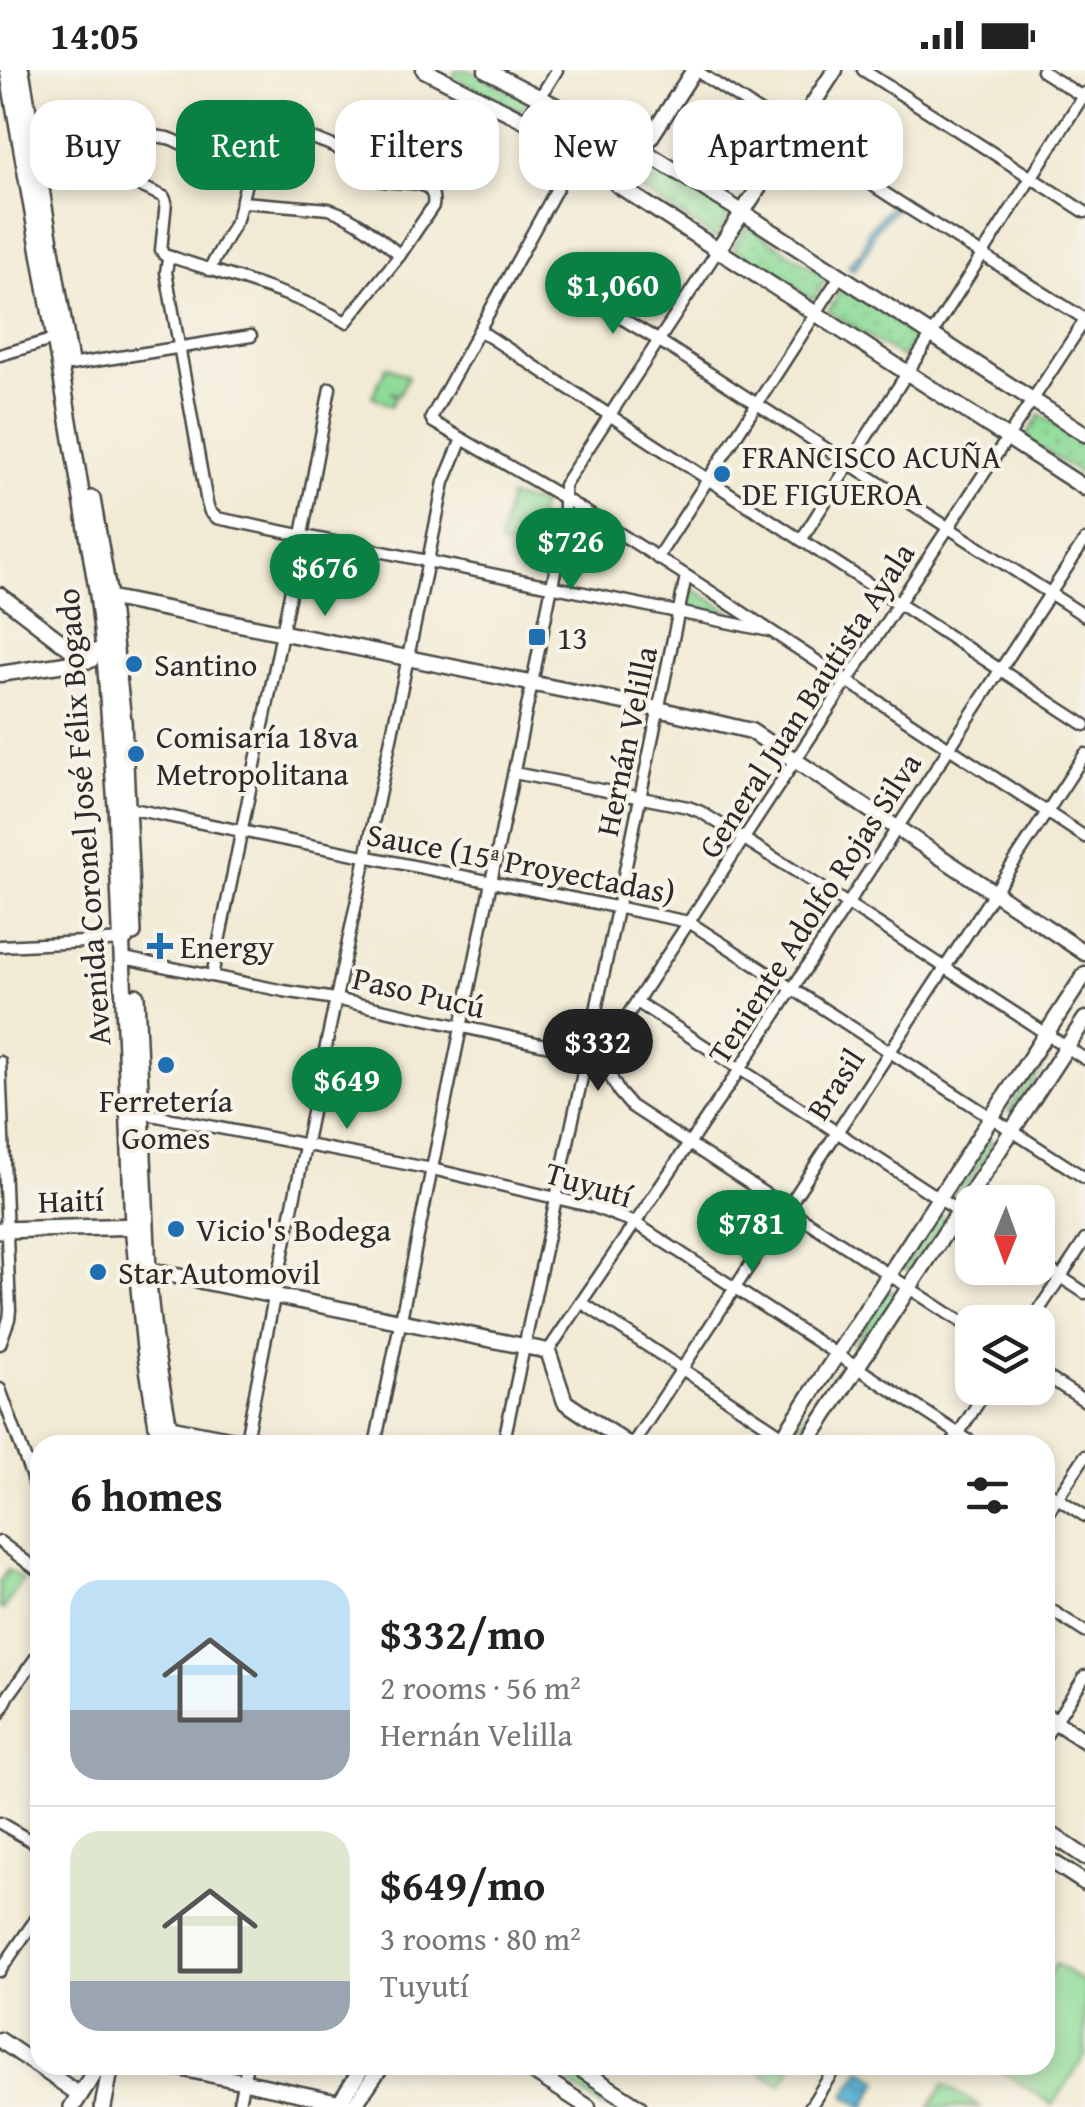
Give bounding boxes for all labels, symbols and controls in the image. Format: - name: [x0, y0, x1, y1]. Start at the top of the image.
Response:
- text: 14:05: [50, 7, 140, 63]
- chip: Buy: [30, 100, 156, 190]
- chip: Rent: [176, 100, 315, 190]
- chip: Filters: [335, 100, 499, 190]
- chip: New: [519, 100, 653, 190]
- chip: Apartment: [673, 100, 903, 190]
- pin: $1,060: [532, 252, 694, 337]
- text: $1,060: [567, 261, 659, 308]
- place label: FRANCISCO ACUÑA DE FIGUEROA: [742, 433, 1001, 517]
- marker: FRANCISCO ACUÑA DE FIGUEROA: [711, 463, 733, 485]
- pin: $726: [512, 508, 630, 593]
- text: $726: [538, 517, 604, 564]
- street label: General Juan Bautista Ayala: [686, 533, 926, 867]
- pin: $676: [266, 534, 384, 619]
- text: $676: [292, 543, 358, 590]
- street label: Avenida Coronel José Félix Bogado: [44, 587, 122, 1047]
- place label: 13: [557, 614, 588, 661]
- marker: 13: [526, 626, 548, 648]
- place label: Santino: [154, 641, 257, 688]
- street label: Hernán Velilla: [583, 642, 669, 840]
- marker: Santino: [123, 653, 145, 675]
- place label: Comisaría 18va Metropolitana: [156, 713, 358, 797]
- marker: Comisaría 18va Metropolitana: [125, 743, 147, 765]
- street label: Teniente Adolfo Rojas Silva: [696, 743, 932, 1073]
- street label: Sauce (15ª Proyectadas): [363, 810, 679, 916]
- place label: Energy: [180, 923, 274, 970]
- marker: Energy: [149, 935, 171, 957]
- street label: Paso Pucú: [348, 954, 490, 1030]
- pin: $332: [539, 1009, 657, 1094]
- text: $332: [565, 1018, 631, 1065]
- street label: Brasil: [794, 1039, 876, 1129]
- pin: $649: [288, 1047, 406, 1132]
- marker: Ferretería Gomes: [155, 1054, 177, 1076]
- text: $649: [314, 1056, 380, 1103]
- place label: Ferretería Gomes: [99, 1077, 233, 1161]
- street label: Tuyutí: [540, 1149, 639, 1220]
- street label: Haití: [37, 1175, 106, 1225]
- north arrow: [955, 1185, 1055, 1285]
- map controls: [955, 1185, 1055, 1405]
- pin: $781: [693, 1190, 811, 1275]
- text: $781: [719, 1199, 785, 1246]
- place label: Vicio's Bodega: [196, 1206, 391, 1253]
- marker: Vicio's Bodega: [165, 1218, 187, 1240]
- place label: Star Automovil: [118, 1249, 320, 1296]
- marker: Star Automovil: [87, 1261, 109, 1283]
- button: layers: [955, 1305, 1055, 1405]
- text: 6 homes: [70, 1465, 223, 1526]
- icon: filters: [960, 1468, 1015, 1523]
- text: $332/mo: [380, 1603, 545, 1664]
- icon: home: [150, 1620, 270, 1740]
- text: 2 rooms · 56 m²: [380, 1664, 581, 1711]
- text: Hernán Velilla: [380, 1711, 573, 1758]
- text: $649/mo: [380, 1854, 545, 1915]
- icon: home: [150, 1871, 270, 1991]
- text: 3 rooms · 80 m²: [380, 1915, 581, 1962]
- text: Tuyutí: [380, 1962, 469, 2009]

